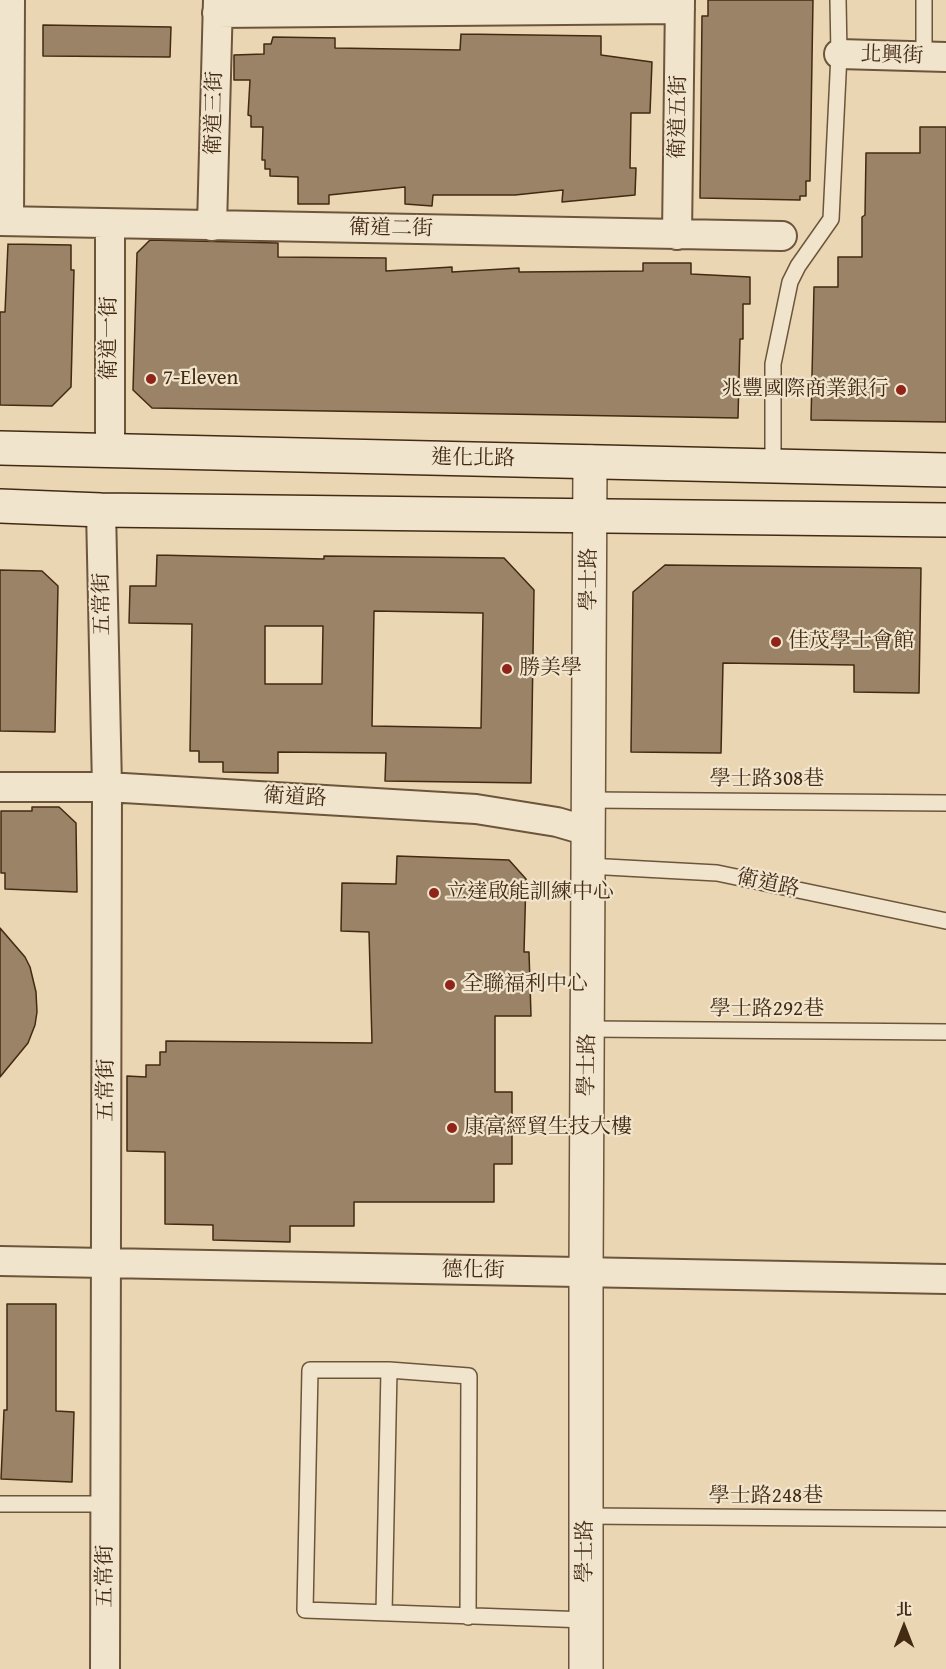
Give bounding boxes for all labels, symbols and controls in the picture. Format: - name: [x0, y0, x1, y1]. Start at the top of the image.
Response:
- street label: 北興街: [860, 42, 924, 70]
- street label: 衛道三街: [202, 71, 228, 155]
- street label: 衛道五街: [666, 75, 692, 159]
- street label: 衛道二街: [349, 216, 433, 242]
- street label: 衛道一街: [97, 296, 123, 380]
- place label: 7-Eleven: [163, 366, 238, 392]
- marker: 7-Eleven: [144, 372, 158, 386]
- place label: 兆豐國際商業銀行: [721, 377, 889, 403]
- marker: 兆豐國際商業銀行: [894, 383, 908, 397]
- street label: 進化北路: [431, 446, 515, 472]
- street label: 學士路: [577, 548, 603, 610]
- street label: 五常街: [90, 572, 116, 636]
- place label: 佳茂學士會館: [788, 629, 914, 655]
- marker: 佳茂學士會館: [769, 635, 783, 649]
- place label: 勝美學: [519, 656, 582, 682]
- marker: 勝美學: [500, 662, 514, 676]
- street label: 學士路308巷: [710, 767, 824, 793]
- street label: 衛道路: [263, 784, 327, 812]
- street label: 衛道路: [735, 865, 801, 903]
- place label: 立達啟能訓練中心: [446, 880, 614, 906]
- marker: 立達啟能訓練中心: [427, 886, 441, 900]
- place label: 全聯福利中心: [462, 972, 588, 998]
- marker: 全聯福利中心: [443, 978, 457, 992]
- street label: 學士路292巷: [710, 997, 824, 1023]
- street label: 學士路: [575, 1033, 601, 1097]
- street label: 五常街: [94, 1059, 120, 1121]
- place label: 康富經貿生技大樓: [464, 1115, 632, 1141]
- marker: 康富經貿生技大樓: [445, 1121, 459, 1135]
- street label: 德化街: [441, 1258, 505, 1284]
- street label: 學士路248巷: [709, 1484, 823, 1510]
- street label: 學士路: [573, 1520, 599, 1582]
- street label: 五常街: [93, 1545, 119, 1607]
- north arrow: [874, 1597, 934, 1657]
- text: 北: [896, 1597, 912, 1621]

